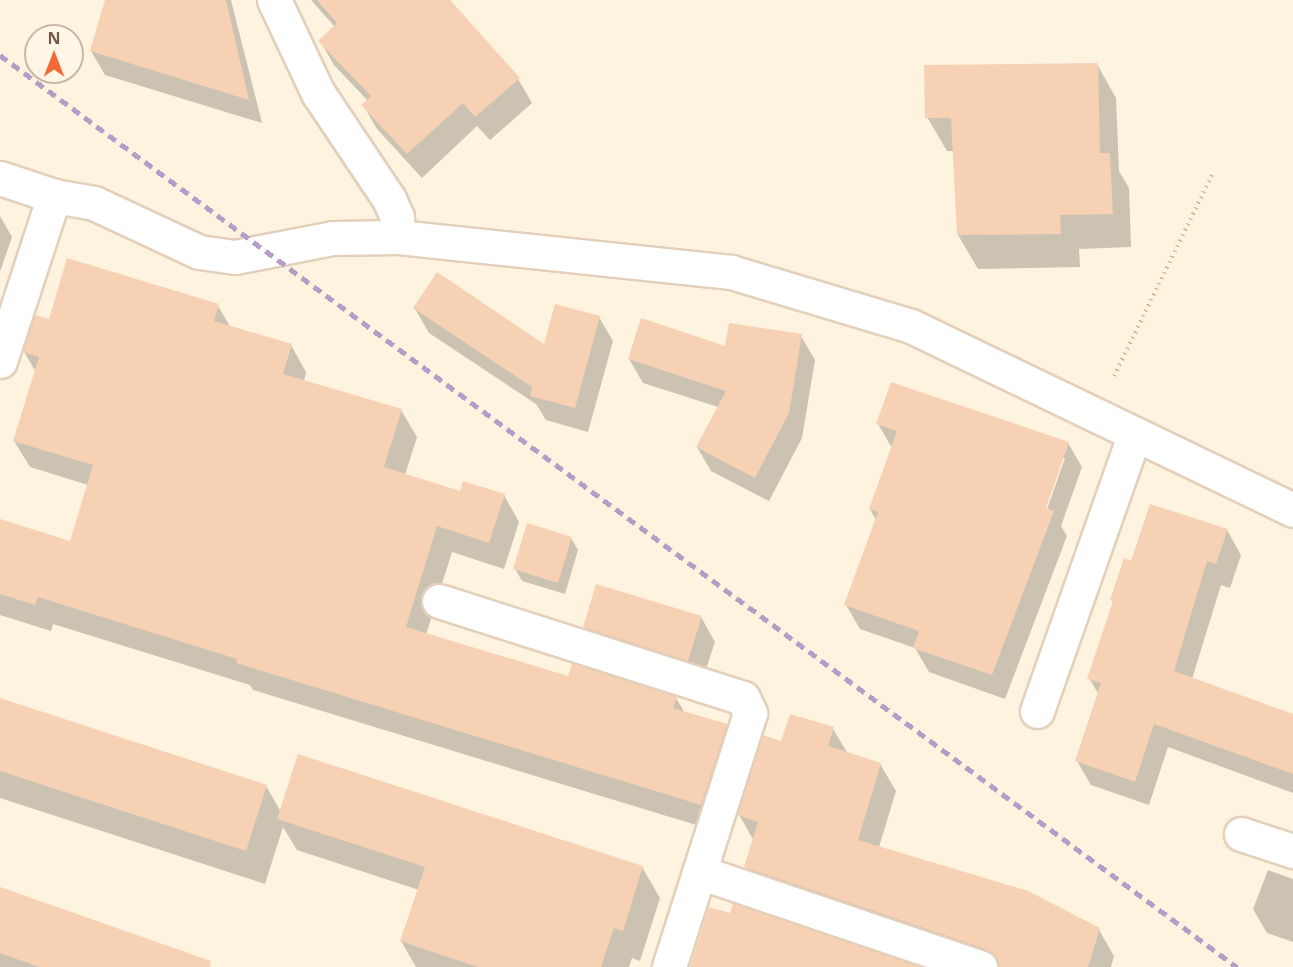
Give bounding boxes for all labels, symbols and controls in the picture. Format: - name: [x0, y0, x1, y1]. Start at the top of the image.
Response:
- north arrow: [24, 24, 84, 84]
- text: N: [47, 27, 61, 49]

